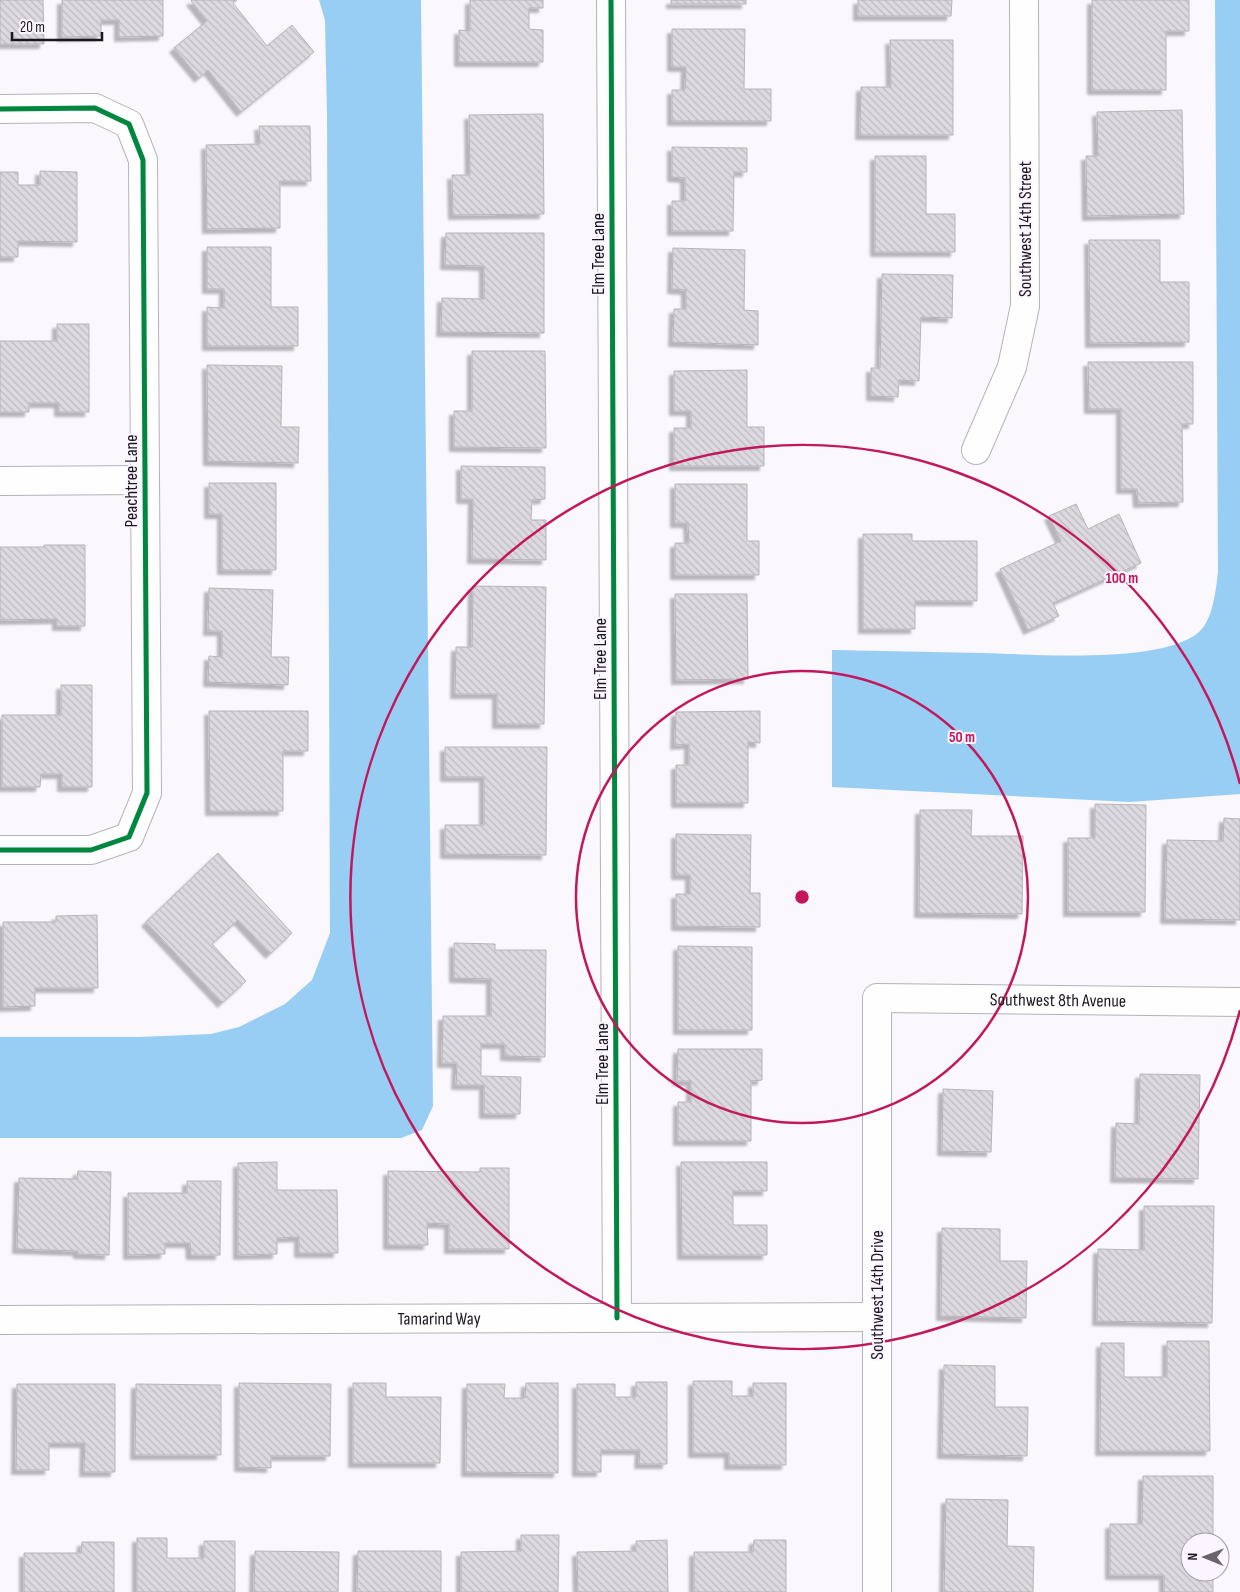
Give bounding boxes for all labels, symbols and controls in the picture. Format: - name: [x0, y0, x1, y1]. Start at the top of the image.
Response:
- scale bar: [12, 10, 102, 42]
- text: 20 m: [20, 18, 45, 37]
- street label: Southwest 14th Street: [1015, 161, 1036, 297]
- street label: Elm Tree Lane: [588, 213, 609, 295]
- street label: Peachtree Lane: [121, 434, 142, 528]
- text: 100 m: [1106, 569, 1138, 588]
- street label: Elm Tree Lane: [590, 618, 611, 700]
- text: 50 m: [949, 728, 975, 747]
- centre of rings: [793, 888, 811, 906]
- street label: Southwest 8th Avenue: [990, 989, 1126, 1011]
- street label: Elm Tree Lane: [592, 1023, 613, 1105]
- street label: Southwest 14th Drive: [867, 1230, 888, 1360]
- street label: Tamarind Way: [397, 1308, 481, 1329]
- north arrow: [1180, 1532, 1230, 1582]
- text: N: [1184, 1553, 1201, 1561]

